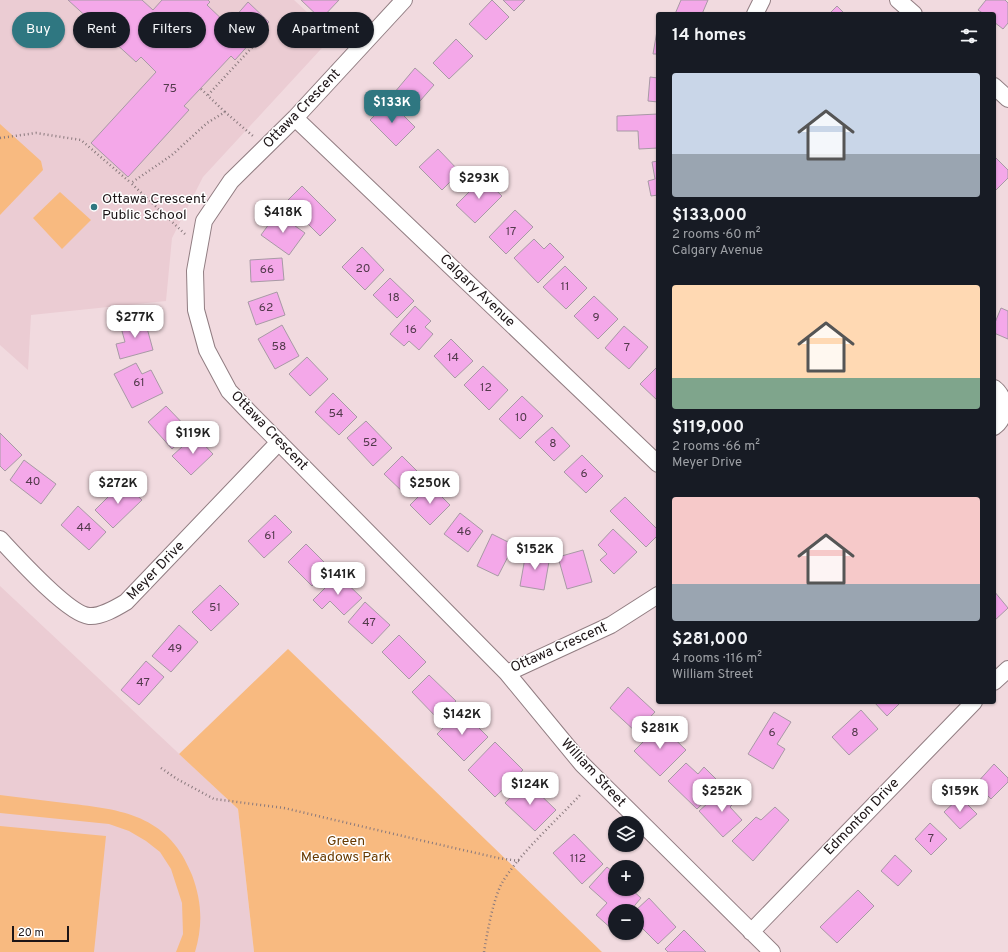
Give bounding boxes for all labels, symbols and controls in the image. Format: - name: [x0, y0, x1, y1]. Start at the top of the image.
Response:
- chip: Buy: [12, 12, 65, 48]
- chip: Rent: [73, 12, 130, 48]
- chip: Filters: [138, 12, 206, 48]
- chip: New: [214, 12, 269, 48]
- chip: Apartment: [277, 12, 374, 48]
- text: 14 homes: [672, 25, 746, 47]
- icon: filters: [958, 25, 980, 47]
- street label: Ottawa Crescent: [260, 66, 344, 152]
- house number: 75: [163, 81, 177, 97]
- pin: $133K: [364, 90, 420, 124]
- text: $133K: [373, 95, 411, 111]
- icon: home: [790, 99, 862, 171]
- pin: $293K: [451, 166, 507, 200]
- text: $293K: [459, 171, 499, 187]
- place label: Ottawa Crescent Public School: [102, 191, 206, 224]
- pin: $418K: [255, 200, 311, 234]
- marker: Ottawa Crescent Public School: [89, 202, 99, 212]
- text: $418K: [264, 205, 302, 221]
- text: $133,000: [672, 205, 747, 227]
- house number: 17: [506, 224, 516, 240]
- text: 2 rooms · 60 m²: [672, 227, 761, 243]
- text: Calgary Avenue: [672, 243, 763, 259]
- street label: Calgary Avenue: [436, 251, 518, 331]
- house number: 20: [355, 261, 371, 277]
- house number: 66: [260, 262, 274, 278]
- house number: 11: [561, 279, 569, 295]
- house number: 18: [388, 290, 400, 306]
- house number: 62: [259, 300, 273, 316]
- pin: $277K: [107, 305, 163, 339]
- text: $277K: [116, 310, 154, 326]
- house number: 9: [592, 310, 600, 326]
- icon: home: [790, 311, 862, 383]
- house number: 16: [405, 322, 417, 338]
- house number: 58: [272, 339, 286, 355]
- house number: 7: [624, 340, 630, 356]
- house number: 14: [447, 350, 459, 366]
- house number: 61: [133, 375, 145, 391]
- house number: 12: [480, 380, 492, 396]
- street label: Ottawa Crescent: [227, 388, 311, 474]
- house number: 54: [328, 406, 344, 422]
- house number: 10: [515, 410, 527, 426]
- text: $119,000: [672, 417, 744, 439]
- pin: $119K: [165, 421, 221, 455]
- text: $119K: [175, 426, 211, 442]
- house number: 52: [363, 435, 377, 451]
- house number: 8: [549, 436, 557, 452]
- text: 2 rooms · 66 m²: [672, 439, 760, 455]
- text: Meyer Drive: [672, 455, 742, 471]
- house number: 6: [580, 466, 588, 482]
- pin: $272K: [90, 471, 146, 505]
- pin: $250K: [402, 471, 458, 505]
- house number: 40: [25, 474, 41, 490]
- text: $272K: [98, 476, 138, 492]
- text: $250K: [409, 476, 451, 492]
- house number: 44: [77, 520, 91, 536]
- icon: home: [790, 523, 862, 595]
- house number: 46: [457, 524, 471, 540]
- house number: 61: [264, 528, 276, 544]
- pin: $152K: [507, 537, 563, 571]
- street label: Meyer Drive: [124, 538, 188, 604]
- text: $152K: [516, 542, 554, 558]
- pin: $141K: [310, 562, 366, 596]
- text: $141K: [320, 567, 356, 583]
- house number: 51: [209, 600, 221, 616]
- house number: 47: [362, 615, 376, 631]
- street label: Ottawa Crescent: [508, 619, 610, 677]
- text: $281,000: [672, 629, 748, 651]
- house number: 49: [168, 641, 182, 657]
- text: 4 rooms · 116 m²: [672, 651, 762, 667]
- text: William Street: [672, 667, 753, 683]
- house number: 47: [136, 675, 150, 691]
- pin: $142K: [434, 702, 490, 736]
- text: $142K: [443, 707, 481, 723]
- pin: $281K: [632, 716, 688, 750]
- text: $281K: [641, 721, 679, 737]
- house number: 6: [768, 725, 776, 741]
- house number: 8: [851, 725, 859, 741]
- street label: William Street: [557, 735, 629, 811]
- pin: $124K: [502, 772, 558, 806]
- street label: Edmonton Drive: [821, 775, 903, 859]
- text: $124K: [511, 777, 549, 793]
- pin: $252K: [694, 779, 750, 813]
- pin: $159K: [932, 779, 988, 813]
- text: $252K: [702, 784, 742, 800]
- text: $159K: [941, 784, 979, 800]
- map controls: [608, 816, 644, 940]
- button: layers: [608, 816, 644, 852]
- house number: 7: [928, 831, 934, 847]
- park label: Green Meadows Park: [301, 833, 391, 866]
- house number: 112: [570, 851, 586, 867]
- button: +: [608, 860, 644, 896]
- button: −: [608, 904, 644, 940]
- scale bar: [12, 924, 69, 943]
- text: 20 m: [18, 926, 44, 940]

